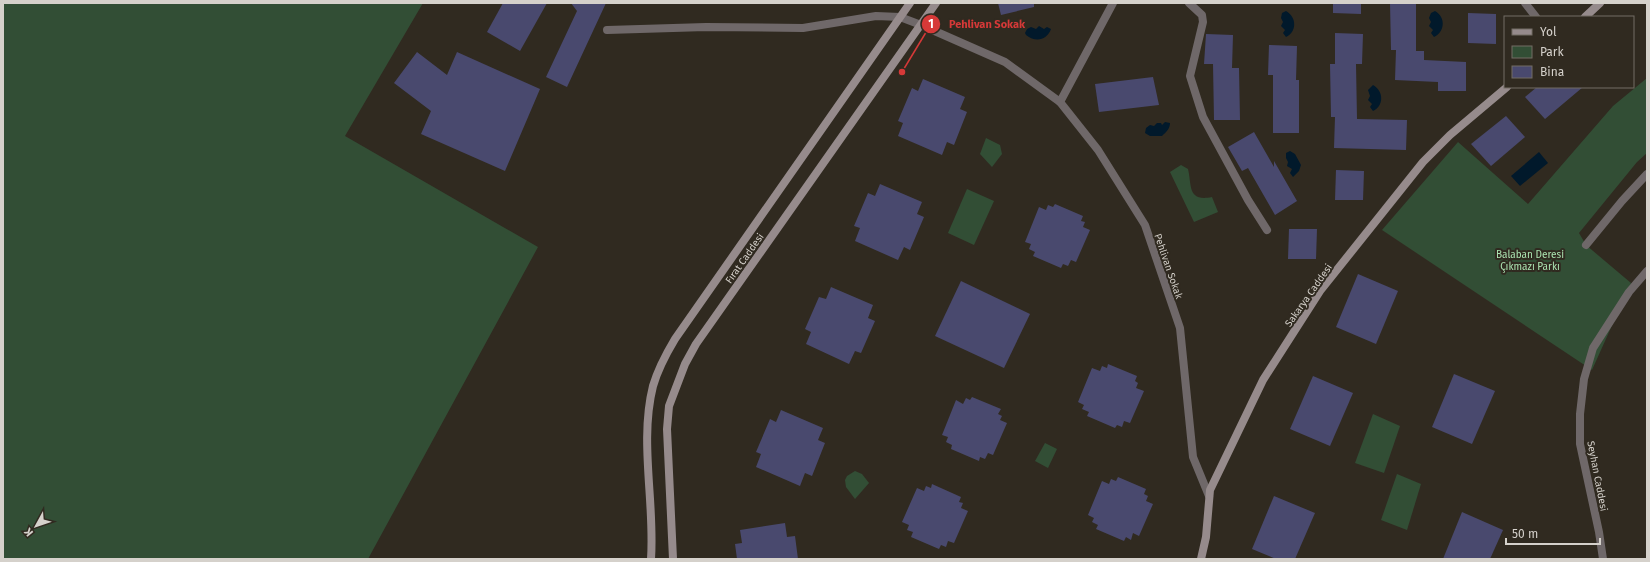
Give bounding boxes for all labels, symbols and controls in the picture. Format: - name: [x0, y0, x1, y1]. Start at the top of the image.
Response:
- callout: Pehlivan Sokak: [921, 13, 1033, 36]
- legend: [1504, 16, 1634, 88]
- text: 1: [928, 17, 934, 31]
- text: Pehlivan Sokak: [949, 18, 1026, 31]
- text: Yol: [1540, 25, 1557, 39]
- text: Park: [1540, 45, 1564, 59]
- text: Bina: [1540, 65, 1564, 79]
- street label: Fırat Caddesi: [723, 231, 767, 286]
- street label: Pehlivan Sokak: [1151, 232, 1185, 301]
- park label: Balaban Deresi Çıkmazı Parkı: [1496, 249, 1564, 273]
- street label: Sakarya Caddesi: [1283, 262, 1335, 329]
- street label: Seyhan Caddesi: [1584, 440, 1610, 513]
- north arrow: [16, 506, 56, 546]
- scale bar: [1506, 520, 1600, 546]
- text: K: [21, 524, 36, 539]
- text: 50 m: [1512, 527, 1538, 541]

